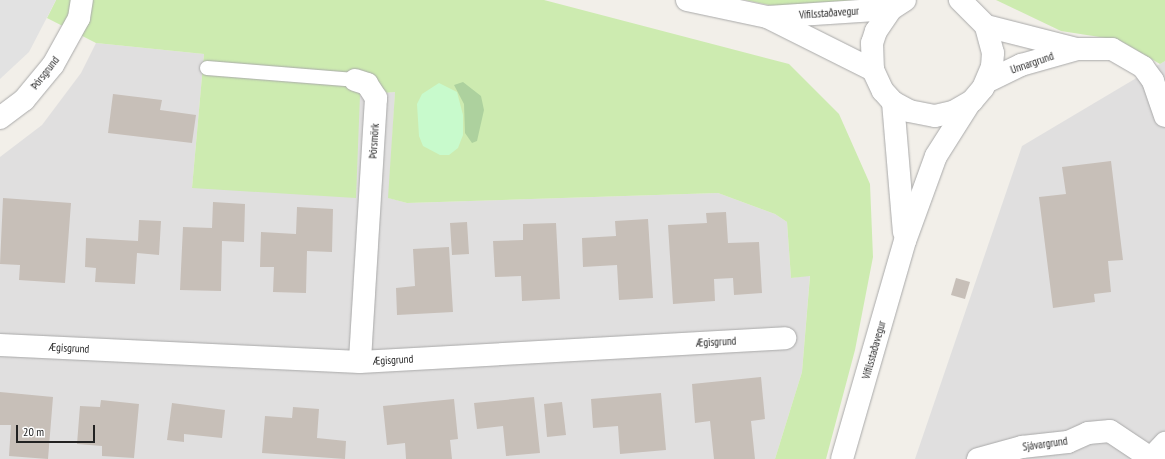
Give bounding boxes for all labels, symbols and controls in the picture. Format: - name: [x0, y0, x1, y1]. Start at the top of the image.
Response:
- street label: Vífilsstaðavegur: [799, 4, 859, 22]
- street label: Unnargrund: [1009, 49, 1055, 77]
- street label: Þórsgrund: [28, 54, 62, 92]
- street label: Þórsmörk: [366, 123, 382, 159]
- street label: Vífilsstaðavegur: [859, 319, 889, 381]
- street label: Ægisgrund: [695, 334, 737, 350]
- street label: Ægisgrund: [48, 340, 90, 356]
- street label: Ægisgrund: [372, 352, 414, 368]
- scale bar: [18, 417, 97, 443]
- text: 20 m: [23, 424, 44, 439]
- street label: Sjávargrund: [1022, 434, 1068, 454]

